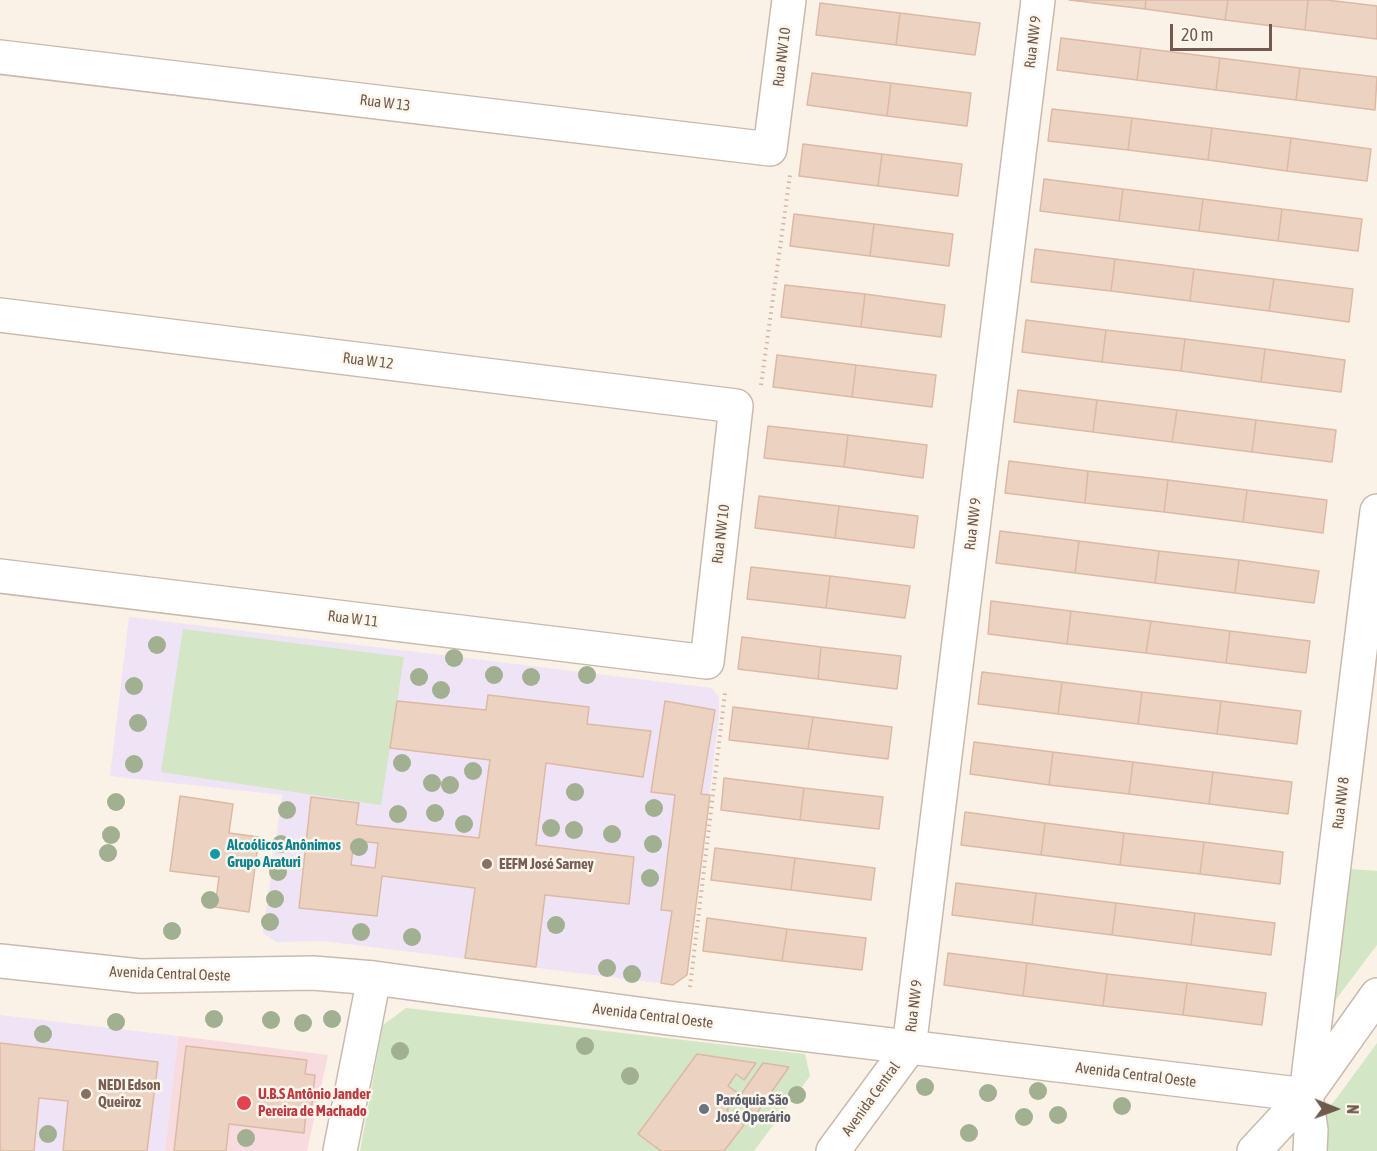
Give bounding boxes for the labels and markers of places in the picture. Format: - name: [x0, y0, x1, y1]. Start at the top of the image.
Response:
- place label: Alcoólicos Anônimos Grupo Araturi: [227, 836, 341, 871]
- marker: Alcoólicos Anônimos Grupo Araturi: [208, 847, 222, 861]
- place label: EEFM José Sarney: [499, 855, 594, 873]
- marker: EEFM José Sarney: [480, 857, 494, 871]
- place label: NEDI Edson Queiroz: [98, 1076, 161, 1111]
- place label: U.B.S Antônio Jander Pereira de Machado: [258, 1085, 370, 1120]
- marker: NEDI Edson Queiroz: [79, 1087, 93, 1101]
- place label: Paróquia São José Operário: [716, 1091, 791, 1126]
- marker: U.B.S Antônio Jander Pereira de Machado: [235, 1094, 253, 1112]
- marker: Paróquia São José Operário: [697, 1102, 711, 1116]

